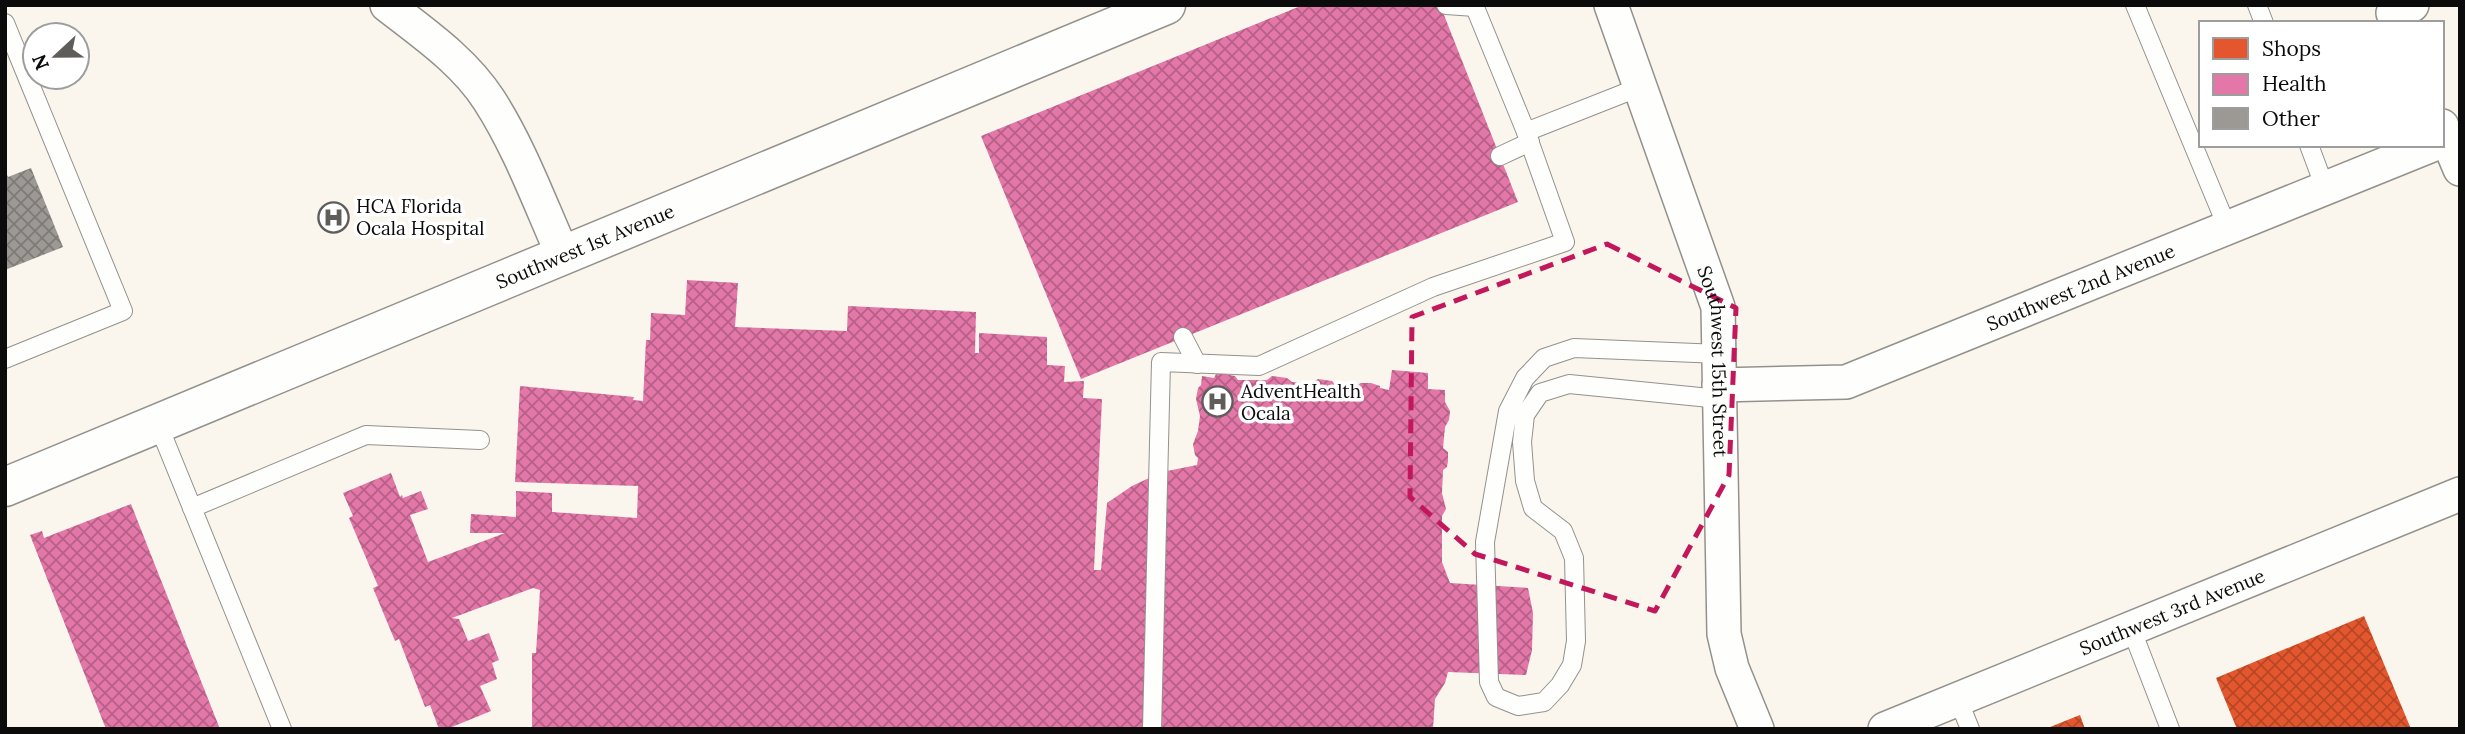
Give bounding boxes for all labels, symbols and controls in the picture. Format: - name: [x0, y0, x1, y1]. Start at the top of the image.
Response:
- north arrow: [21, 21, 91, 91]
- legend: [2199, 21, 2444, 147]
- text: Shops: [2262, 35, 2321, 62]
- text: N: [26, 51, 54, 74]
- text: Health: [2262, 70, 2327, 97]
- text: Other: [2262, 105, 2320, 132]
- place label: HCA Florida Ocala Hospital: [356, 194, 484, 240]
- street label: Southwest 1st Avenue: [492, 199, 678, 294]
- hospital icon: HCA Florida Ocala Hospital: [316, 200, 350, 234]
- street label: Southwest 2nd Avenue: [1983, 238, 2178, 336]
- street label: Southwest 15th Street: [1692, 262, 1733, 458]
- place label: AdventHealth Ocala: [1240, 379, 1361, 425]
- hospital icon: AdventHealth Ocala: [1201, 385, 1235, 419]
- street label: Southwest 3rd Avenue: [2076, 563, 2268, 660]

